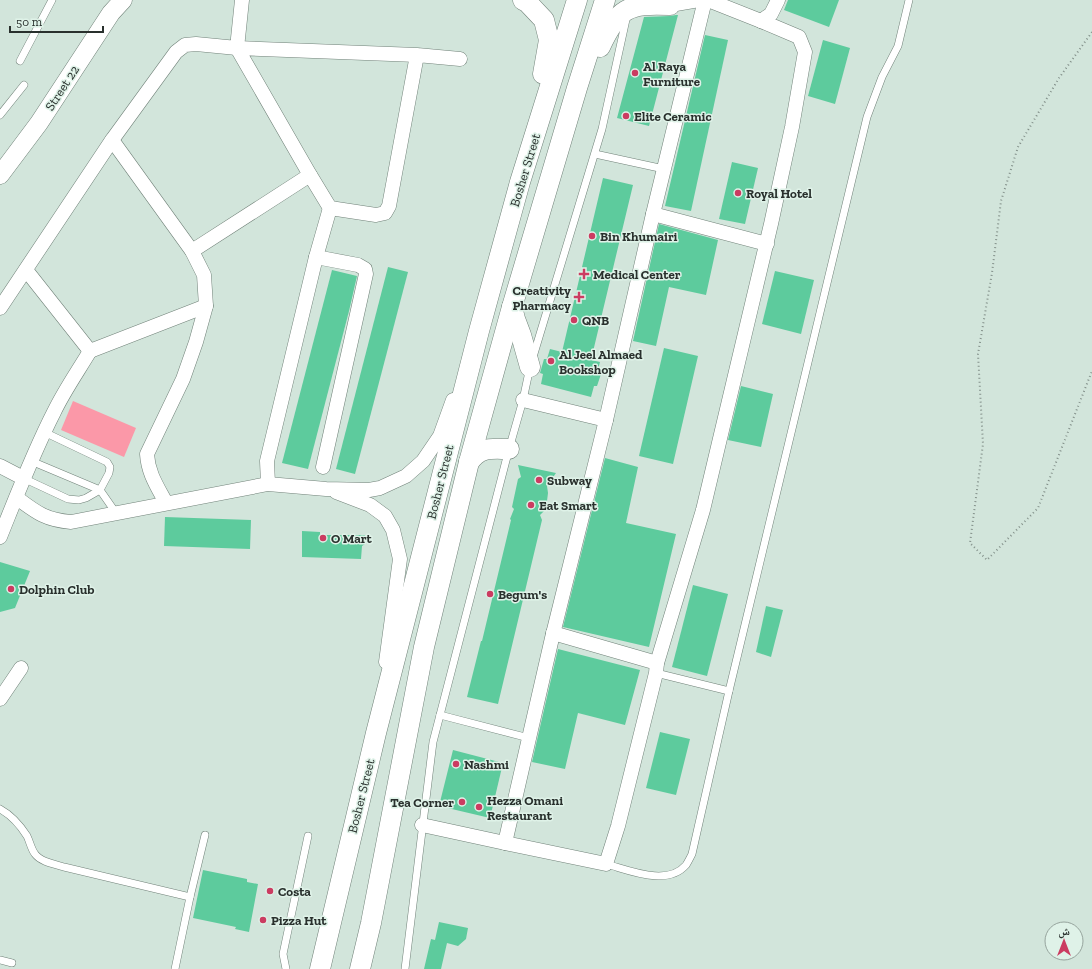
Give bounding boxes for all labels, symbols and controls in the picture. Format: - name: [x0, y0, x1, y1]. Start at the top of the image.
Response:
- scale bar: [10, 8, 103, 34]
- text: 50 m: [16, 15, 43, 29]
- place label: Al Raya Furniture: [643, 59, 701, 89]
- street label: Street 22: [42, 62, 82, 113]
- marker: Al Raya Furniture: [630, 68, 640, 78]
- place label: Elite Ceramic: [634, 109, 712, 124]
- marker: Elite Ceramic: [621, 111, 631, 121]
- street label: Bosher Street: [507, 131, 543, 209]
- place label: Royal Hotel: [746, 186, 812, 201]
- marker: Royal Hotel: [733, 188, 743, 198]
- place label: Bin Khumairi: [600, 229, 678, 244]
- marker: Bin Khumairi: [587, 231, 597, 241]
- place label: Medical Center: [593, 267, 681, 282]
- marker: Medical Center: [578, 268, 590, 280]
- place label: Creativity Pharmacy: [512, 283, 571, 313]
- marker: Creativity Pharmacy: [574, 292, 584, 302]
- place label: QNB: [582, 313, 609, 328]
- marker: QNB: [569, 315, 579, 325]
- place label: Al Jeel Almaed Bookshop: [559, 347, 643, 377]
- marker: Al Jeel Almaed Bookshop: [546, 356, 556, 366]
- street label: Bosher Street: [424, 443, 457, 521]
- place label: Subway: [547, 473, 592, 488]
- marker: Subway: [534, 475, 544, 485]
- place label: Eat Smart: [539, 498, 598, 513]
- marker: Eat Smart: [526, 500, 536, 510]
- place label: O Mart: [331, 531, 373, 546]
- marker: O Mart: [318, 533, 328, 543]
- place label: Dolphin Club: [19, 582, 94, 597]
- marker: Dolphin Club: [6, 584, 16, 594]
- place label: Begum's: [498, 587, 547, 602]
- marker: Begum's: [485, 589, 495, 599]
- street label: Bosher Street: [345, 757, 378, 835]
- place label: Nashmi: [464, 757, 509, 772]
- marker: Nashmi: [451, 759, 461, 769]
- place label: Hezza Omani Restaurant: [487, 793, 563, 823]
- place label: Tea Corner: [390, 795, 454, 810]
- marker: Tea Corner: [457, 797, 467, 807]
- marker: Hezza Omani Restaurant: [474, 802, 484, 812]
- place label: Costa: [278, 884, 311, 899]
- marker: Costa: [265, 886, 275, 896]
- place label: Pizza Hut: [271, 913, 327, 928]
- marker: Pizza Hut: [258, 915, 268, 925]
- north arrow: [1044, 921, 1084, 961]
- text: ش: [1058, 925, 1070, 939]

